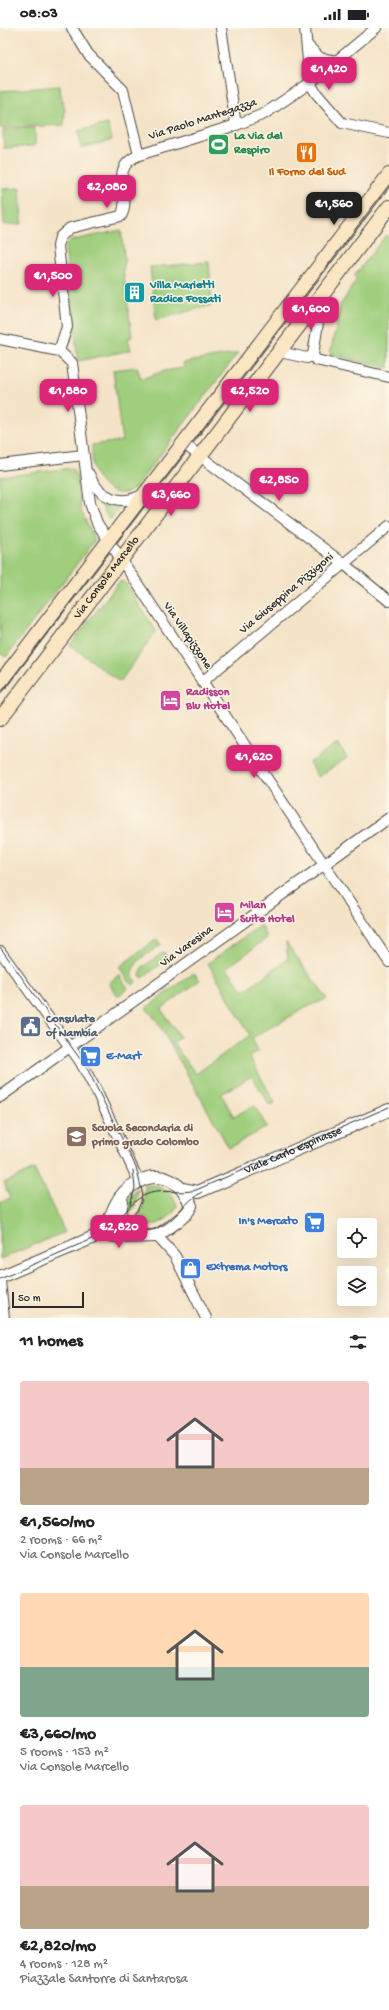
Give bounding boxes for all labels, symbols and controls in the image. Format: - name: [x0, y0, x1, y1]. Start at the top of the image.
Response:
- text: 08:03: [20, 5, 58, 23]
- pin: €1,420: [296, 57, 362, 91]
- text: €1,420: [311, 62, 347, 77]
- street label: Via Paolo Mantegazza: [146, 96, 259, 144]
- place label: La Via del Respiro: [233, 130, 283, 158]
- sports icon: La Via del Respiro: [206, 131, 232, 157]
- restaurant icon: Il Forno del Sud: [294, 139, 320, 165]
- place label: Il Forno del Sud: [269, 166, 347, 180]
- pin: €2,080: [74, 175, 140, 209]
- text: €2,080: [87, 180, 127, 195]
- pin: €1,560: [301, 192, 367, 226]
- text: €1,560: [315, 197, 353, 212]
- pin: €1,500: [20, 264, 86, 298]
- text: €1,500: [34, 269, 72, 284]
- place label: Villa Marietti Radice Fossati: [149, 279, 221, 307]
- building icon: Villa Marietti Radice Fossati: [122, 280, 148, 306]
- pin: €1,600: [278, 297, 344, 331]
- text: €1,600: [292, 302, 330, 317]
- pin: €1,880: [35, 379, 101, 413]
- pin: €2,520: [217, 379, 283, 413]
- text: €1,880: [49, 384, 87, 399]
- text: €2,520: [231, 384, 269, 399]
- pin: €2,850: [246, 468, 312, 502]
- text: €2,850: [259, 473, 299, 488]
- pin: €3,660: [138, 483, 204, 517]
- text: €3,660: [151, 488, 191, 503]
- street label: Via Console Marcello: [70, 534, 143, 623]
- street label: Via Giuseppina Pizzigoni: [236, 550, 337, 638]
- street label: Via Villapizzone: [159, 599, 215, 673]
- place label: Radisson Blu Hotel: [185, 686, 230, 714]
- hotel icon: Radisson Blu Hotel: [158, 687, 184, 713]
- pin: €1,620: [221, 745, 287, 779]
- text: €1,620: [235, 750, 273, 765]
- place label: Milan Suite Hotel: [240, 899, 295, 927]
- hotel icon: Milan Suite Hotel: [212, 900, 238, 926]
- street label: Via Varesina: [157, 923, 216, 971]
- place label: Consulate of Nambia: [45, 1013, 99, 1041]
- public building icon: Consulate of Nambia: [17, 1014, 43, 1040]
- supermarket icon: E-Mart: [77, 1044, 103, 1070]
- place label: E-Mart: [105, 1050, 142, 1064]
- place label: Scuola Secondaria di primo grado Colombo: [91, 1122, 200, 1150]
- school or university icon: Scuola Secondaria di primo grado Colombo: [64, 1123, 90, 1149]
- street label: Viale Carlo Espinasse: [242, 1124, 345, 1179]
- supermarket icon: In's Mercato: [301, 1209, 327, 1235]
- pin: €2,820: [86, 1215, 152, 1249]
- place label: In's Mercato: [238, 1215, 299, 1229]
- map controls: [337, 1218, 377, 1306]
- button: locate: [337, 1218, 377, 1258]
- text: €2,820: [99, 1220, 139, 1235]
- shop icon: Extrema Motors: [178, 1255, 204, 1281]
- place label: Extrema Motors: [205, 1261, 288, 1275]
- button: layers: [337, 1266, 377, 1306]
- scale bar: [12, 1290, 84, 1309]
- text: 50 m: [18, 1293, 40, 1305]
- icon: filters: [347, 1331, 369, 1353]
- text: 11 homes: [20, 1332, 83, 1352]
- icon: home: [159, 1407, 231, 1479]
- text: €1,560/mo: [20, 1513, 95, 1533]
- text: 2 rooms · 66 m²: [20, 1533, 102, 1548]
- text: Via Console Marcello: [20, 1548, 129, 1563]
- icon: home: [159, 1619, 231, 1691]
- text: €3,660/mo: [20, 1725, 96, 1745]
- text: 5 rooms · 153 m²: [20, 1745, 109, 1760]
- text: Via Console Marcello: [20, 1760, 129, 1775]
- icon: home: [159, 1831, 231, 1903]
- text: €2,820/mo: [20, 1937, 96, 1957]
- text: 4 rooms · 128 m²: [20, 1957, 108, 1972]
- text: Piazzale Santorre di Santarosa: [20, 1972, 188, 1987]

